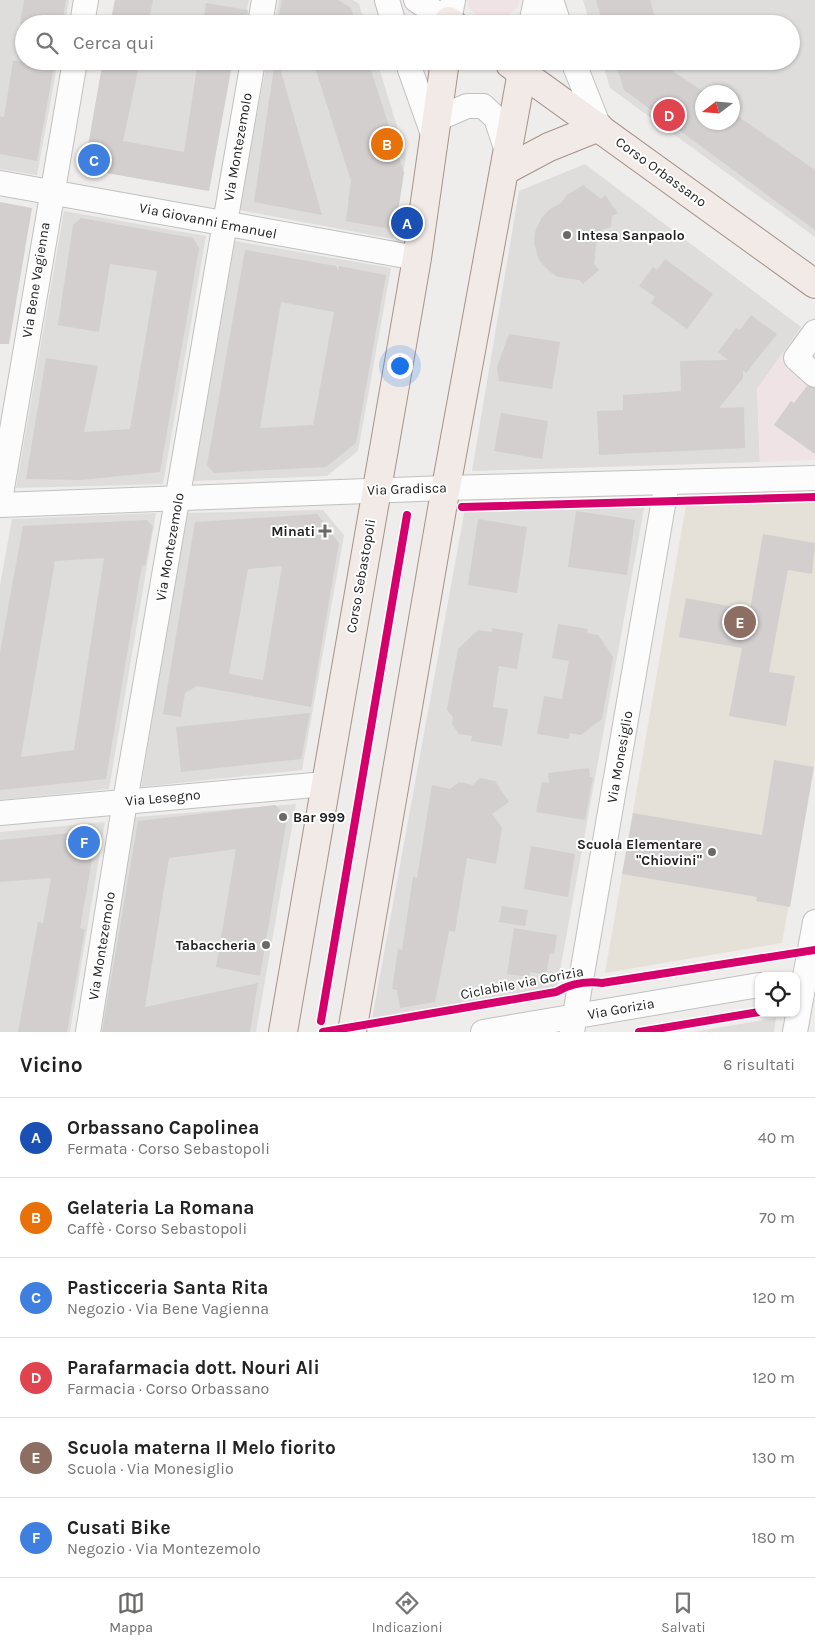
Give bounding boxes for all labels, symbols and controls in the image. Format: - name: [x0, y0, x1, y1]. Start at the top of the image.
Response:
- search box: [15, 15, 800, 70]
- icon: search: [33, 29, 61, 57]
- text: Cerca qui: [73, 32, 154, 54]
- north arrow: [695, 85, 740, 130]
- street label: Via Montezemolo: [220, 92, 256, 202]
- pin: D: [653, 96, 685, 134]
- pin: B: [371, 125, 403, 163]
- street label: Corso Orbassano: [612, 133, 710, 211]
- pin: C: [78, 141, 110, 179]
- street label: Via Giovanni Emanuel: [138, 199, 278, 243]
- pin: A: [391, 204, 423, 242]
- street label: Via Bene Vagienna: [18, 221, 54, 339]
- place label: Intesa Sanpaolo: [577, 227, 685, 244]
- marker: Intesa Sanpaolo: [561, 229, 573, 241]
- your location: [387, 353, 413, 379]
- street label: Via Gradisca: [367, 479, 447, 499]
- street label: Via Montezemolo: [152, 492, 188, 602]
- street label: Corso Sebastopoli: [343, 518, 379, 634]
- place label: Minati: [271, 523, 315, 540]
- marker: Minati: [319, 525, 331, 537]
- pin: E: [724, 603, 756, 641]
- street label: Via Monesiglio: [604, 710, 636, 804]
- street label: Via Lesegno: [125, 786, 201, 810]
- place label: Bar 999: [293, 809, 345, 826]
- marker: Bar 999: [277, 811, 289, 823]
- pin: F: [68, 823, 100, 861]
- place label: Scuola Elementare "Chiovini": [577, 836, 702, 869]
- marker: Scuola Elementare "Chiovini": [706, 846, 718, 858]
- street label: Via Montezemolo: [85, 891, 119, 1001]
- place label: Tabaccheria: [176, 937, 256, 954]
- marker: Tabaccheria: [260, 939, 272, 951]
- street label: Ciclabile via Gorizia: [459, 963, 585, 1003]
- map controls: [755, 972, 800, 1017]
- button: locate: [755, 972, 800, 1017]
- street label: Via Gorizia: [586, 995, 656, 1023]
- text: Vicino: [20, 1053, 83, 1077]
- text: 6 risultati: [723, 1055, 795, 1074]
- text: Orbassano Capolinea: [67, 1117, 259, 1139]
- text: A: [31, 1128, 41, 1147]
- text: 40 m: [758, 1128, 795, 1147]
- text: Fermata · Corso Sebastopoli: [67, 1139, 270, 1158]
- text: Gelateria La Romana: [67, 1197, 254, 1219]
- text: B: [31, 1208, 41, 1227]
- text: 70 m: [759, 1208, 795, 1227]
- text: Caffè · Corso Sebastopoli: [67, 1219, 247, 1238]
- text: Pasticceria Santa Rita: [67, 1277, 268, 1299]
- text: C: [31, 1288, 41, 1307]
- text: 120 m: [752, 1288, 795, 1307]
- text: Negozio · Via Bene Vagienna: [67, 1299, 269, 1318]
- text: Parafarmacia dott. Nouri Ali: [67, 1357, 320, 1379]
- text: D: [31, 1368, 41, 1387]
- text: 120 m: [752, 1368, 795, 1387]
- text: Farmacia · Corso Orbassano: [67, 1379, 269, 1398]
- text: Scuola materna Il Melo fiorito: [67, 1437, 336, 1459]
- text: E: [31, 1448, 41, 1467]
- text: 130 m: [752, 1448, 795, 1467]
- text: Scuola · Via Monesiglio: [67, 1459, 234, 1478]
- text: Cusati Bike: [67, 1517, 170, 1539]
- text: F: [32, 1528, 40, 1547]
- text: 180 m: [752, 1528, 795, 1547]
- text: Negozio · Via Montezemolo: [67, 1539, 261, 1558]
- tab: Mappa: [109, 1589, 153, 1636]
- tab: Indicazioni: [372, 1589, 443, 1636]
- tab: Salvati: [661, 1589, 706, 1636]

